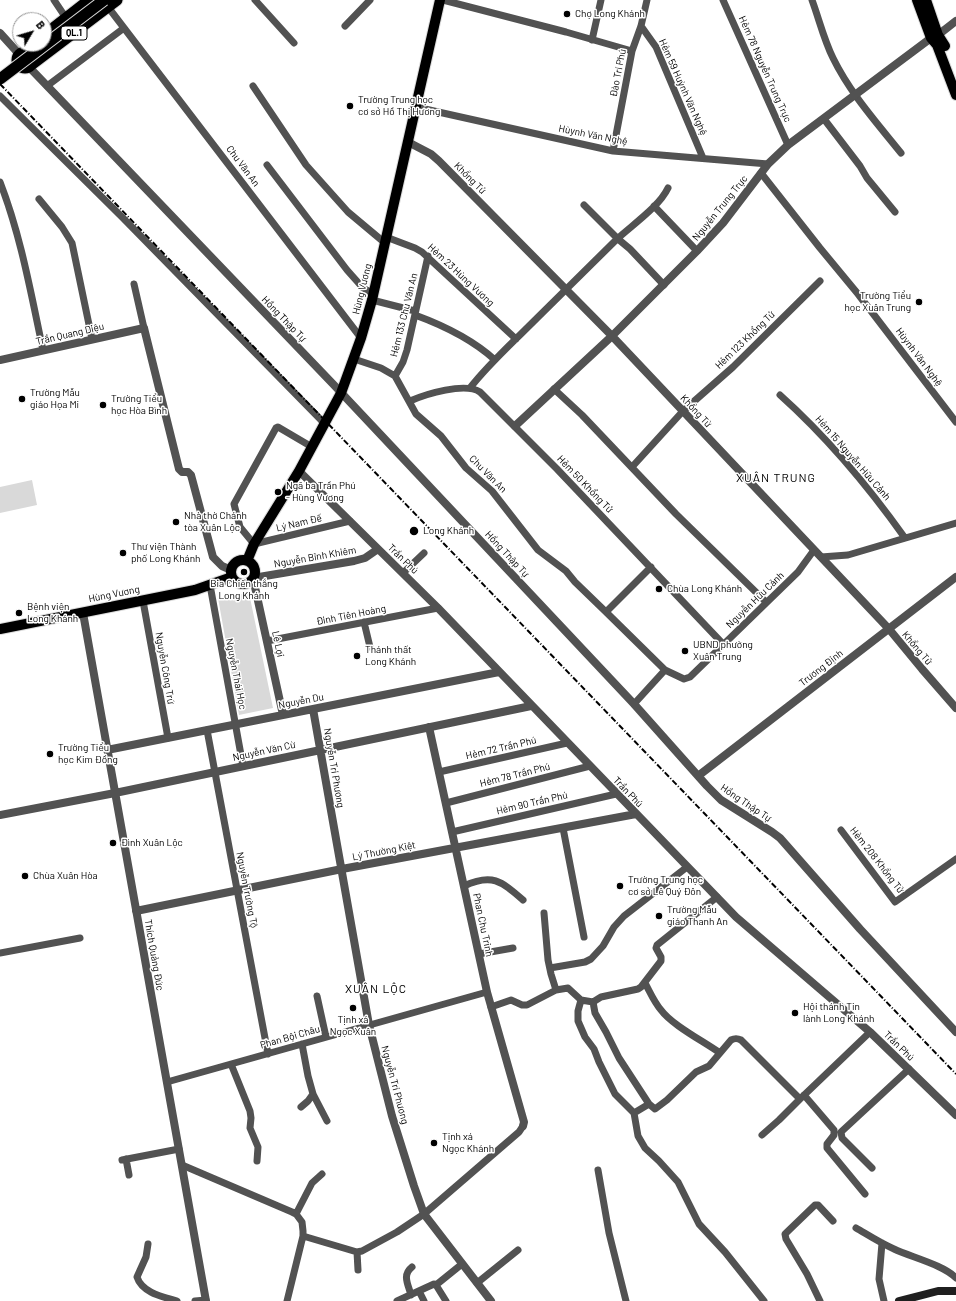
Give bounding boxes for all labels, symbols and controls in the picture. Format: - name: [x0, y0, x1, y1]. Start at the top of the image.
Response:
- place label: Chợ Long Khánh: [575, 8, 645, 20]
- marker: Chợ Long Khánh: [562, 9, 572, 19]
- north arrow: [12, 12, 52, 52]
- street label: Hẻm 78 Nguyễn Trung Trực: [736, 14, 794, 124]
- text: B: [34, 18, 48, 32]
- road number: QL.1: [61, 26, 87, 40]
- street label: Hẻm 59 Huỳnh Văn Nghệ: [656, 37, 710, 137]
- street label: Đào Trí Phú: [607, 48, 629, 98]
- place label: Trường Trung học cơ sở Hồ Thị Hương: [358, 94, 440, 118]
- marker: Trường Trung học cơ sở Hồ Thị Hương: [345, 101, 355, 111]
- street label: Hùynh Văn Nghệ: [558, 122, 628, 148]
- street label: Chu Văn An: [224, 143, 262, 189]
- street label: Khổng Tử: [452, 160, 488, 196]
- street label: Nguyễn Trung Trực: [690, 173, 750, 243]
- street label: Hẻm 23 Hùng Vương: [425, 241, 497, 309]
- street label: Hùng Vương: [350, 262, 374, 316]
- street label: Hẻm 133 Chu Văn An: [388, 272, 420, 358]
- place label: Trường Tiểu học Xuân Trung: [844, 290, 911, 314]
- street label: Hồng Thập Tự: [259, 294, 309, 344]
- marker: Trường Tiểu học Xuân Trung: [914, 297, 924, 307]
- street label: Hẻm 123 Khổng Tử: [713, 308, 777, 372]
- street label: Trần Quang Diệu: [35, 320, 105, 348]
- street label: Hùynh Văn Nghệ: [893, 325, 945, 389]
- place label: Trường Mẫu giáo Họa Mi: [30, 387, 80, 410]
- street label: Khổng Tử: [678, 392, 714, 430]
- place label: Trường Tiểu học Hòa Bình: [111, 393, 167, 416]
- marker: Trường Mẫu giáo Họa Mi: [17, 394, 27, 404]
- marker: Trường Tiểu học Hòa Bình: [98, 400, 108, 410]
- street label: Hẻm 15 Nguyễn Hữu Cảnh: [813, 413, 893, 503]
- street label: Chu Văn An: [467, 453, 509, 495]
- street label: Hẻm 50 Khổng Tử: [555, 453, 615, 515]
- district label: XUÂN TRUNG: [736, 471, 816, 485]
- place label: Ngã ba Trần Phú - Hùng Vương: [286, 480, 356, 504]
- marker: Ngã ba Trần Phú - Hùng Vương: [273, 487, 283, 497]
- place label: Nhà thờ Chánh tòa Xuân Lộc: [184, 510, 247, 534]
- street label: Lý Nam Đế: [275, 512, 323, 534]
- marker: Nhà thờ Chánh tòa Xuân Lộc: [171, 517, 181, 527]
- marker: Long Khánh: [408, 525, 420, 537]
- place label: Long Khánh: [423, 525, 474, 537]
- street label: Hồng Thập Tự: [482, 528, 532, 580]
- place label: Thư viện Thành phố Long Khánh: [131, 541, 200, 564]
- street label: Trần Phú: [385, 541, 421, 577]
- street label: Nguyễn Bỉnh Khiêm: [273, 544, 357, 570]
- marker: Thư viện Thành phố Long Khánh: [118, 548, 128, 558]
- marker: Bia Chiến thắng Long Khánh: [239, 567, 249, 577]
- street label: Nguyễn Hữu Cảnh: [724, 569, 786, 631]
- place label: Bia Chiến thắng Long Khánh: [210, 578, 278, 602]
- street label: Hùng Vương: [87, 583, 141, 605]
- place label: Chùa Long Khánh: [667, 583, 742, 595]
- marker: Chùa Long Khánh: [654, 584, 664, 594]
- place label: Bệnh viện Long Khánh: [27, 601, 78, 624]
- street label: Đinh Tiên Hoàng: [315, 602, 387, 628]
- marker: Bệnh viện Long Khánh: [14, 608, 24, 618]
- street label: Khổng Tử: [899, 629, 935, 667]
- street label: Lê Lợi: [269, 630, 287, 658]
- street label: Nguyễn Công Trứ: [153, 631, 177, 705]
- street label: Nguyễn Thái Học: [223, 637, 249, 711]
- place label: UBND phường Xuân Trung: [693, 639, 753, 662]
- place label: Thánh thất Long Khánh: [365, 644, 416, 668]
- marker: UBND phường Xuân Trung: [680, 646, 690, 656]
- street label: Trương Định: [797, 647, 845, 689]
- marker: Thánh thất Long Khánh: [352, 651, 362, 661]
- street label: Nguyễn Du: [277, 691, 325, 711]
- street label: Nguyễn Tri Phương: [321, 727, 347, 809]
- street label: Hẻm 72 Trần Phú: [464, 734, 538, 762]
- street label: Nguyễn Văn Cừ: [231, 738, 297, 764]
- place label: Trường Tiểu học Kim Đồng: [58, 742, 118, 766]
- marker: Trường Tiểu học Kim Đồng: [45, 749, 55, 759]
- street label: Hẻm 78 Trần Phú: [479, 760, 551, 790]
- street label: Trần Phú: [610, 774, 646, 810]
- street label: Hồng Thập Tự: [718, 782, 774, 824]
- street label: Hẻm 90 Trần Phú: [495, 789, 569, 817]
- street label: Hẻm 208 Khổng Tử: [847, 825, 907, 895]
- place label: Đình Xuân Lộc: [121, 837, 183, 849]
- marker: Đình Xuân Lộc: [108, 838, 118, 848]
- street label: Lý Thường Kiệt: [351, 839, 417, 863]
- street label: Nguyễn Trường Tộ: [234, 851, 260, 929]
- place label: Chùa Xuân Hòa: [33, 870, 98, 882]
- marker: Chùa Xuân Hòa: [20, 871, 30, 881]
- place label: Trường Trung học cơ sở Lê Quý Đôn: [628, 874, 703, 898]
- marker: Trường Trung học cơ sở Lê Quý Đôn: [615, 881, 625, 891]
- street label: Phan Chu Trinh: [470, 892, 496, 958]
- place label: Trường Mẫu giáo Thanh An: [667, 904, 728, 928]
- marker: Trường Mẫu giáo Thanh An: [654, 911, 664, 921]
- street label: Thích Quảng Đức: [142, 918, 166, 992]
- district label: XUÂN LỘC: [345, 982, 407, 996]
- place label: Hội thánh Tin lành Long Khánh: [803, 1001, 874, 1024]
- marker: Tịnh xá Ngọc Xuân: [348, 1003, 358, 1013]
- marker: Hội thánh Tin lành Long Khánh: [790, 1008, 800, 1018]
- place label: Tịnh xá Ngọc Xuân: [330, 1014, 376, 1038]
- street label: Phan Bội Châu: [259, 1023, 321, 1051]
- street label: Trần Phú: [881, 1028, 917, 1064]
- street label: Nguyễn Tri Phương: [379, 1044, 411, 1126]
- place label: Tịnh xá Ngọc Khánh: [442, 1131, 494, 1154]
- marker: Tịnh xá Ngọc Khánh: [429, 1138, 439, 1148]

